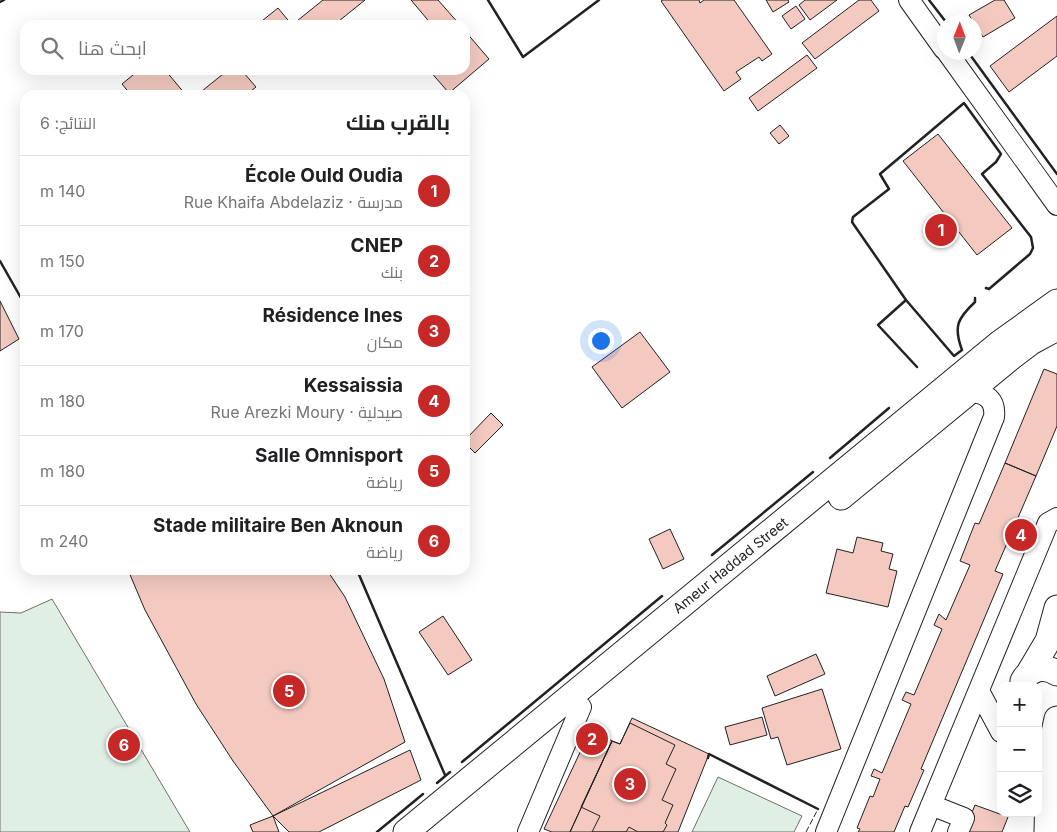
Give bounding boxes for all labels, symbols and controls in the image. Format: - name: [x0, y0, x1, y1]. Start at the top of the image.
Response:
- north arrow: [937, 15, 982, 60]
- search box: [20, 20, 470, 75]
- icon: search: [38, 34, 66, 62]
- text: ابحث هنا: [78, 37, 147, 60]
- text: بالقرب منك: [346, 110, 450, 135]
- text: النتائج: 6: [40, 113, 96, 133]
- text: École Ould Oudia: [245, 164, 403, 187]
- text: 140 m: [40, 181, 85, 201]
- text: 1: [431, 181, 437, 201]
- text: مدرسة · Rue Khaifa Abdelaziz: [184, 192, 403, 212]
- pin: 1: [925, 211, 957, 249]
- text: CNEP: [351, 234, 403, 257]
- text: 150 m: [40, 251, 85, 271]
- text: 2: [429, 251, 439, 271]
- text: بنك: [381, 262, 403, 282]
- text: Résidence Ines: [262, 304, 403, 327]
- text: 170 m: [40, 321, 84, 341]
- text: 3: [429, 321, 439, 341]
- your location: [588, 328, 614, 354]
- text: مكان: [367, 332, 403, 352]
- text: Kessaissia: [304, 374, 403, 397]
- text: 180 m: [40, 391, 85, 411]
- text: 4: [429, 391, 439, 411]
- text: صيدلية · Rue Arezki Moury: [210, 402, 403, 422]
- text: Salle Omnisport: [255, 444, 403, 467]
- text: 180 m: [40, 461, 85, 481]
- text: 5: [429, 461, 439, 481]
- text: رياضة: [366, 472, 403, 492]
- street label: Ameur Haddad Street: [669, 513, 791, 617]
- text: Stade militaire Ben Aknoun: [153, 514, 403, 537]
- pin: 4: [1005, 516, 1037, 554]
- text: 240 m: [40, 531, 88, 551]
- text: 6: [429, 531, 439, 551]
- text: رياضة: [366, 542, 403, 562]
- pin: 5: [273, 672, 305, 710]
- map controls: [997, 682, 1042, 817]
- button: +: [997, 682, 1042, 727]
- pin: 2: [576, 720, 608, 758]
- pin: 6: [108, 726, 140, 764]
- button: −: [997, 727, 1042, 772]
- pin: 3: [614, 765, 646, 803]
- button: layers: [997, 772, 1042, 817]

